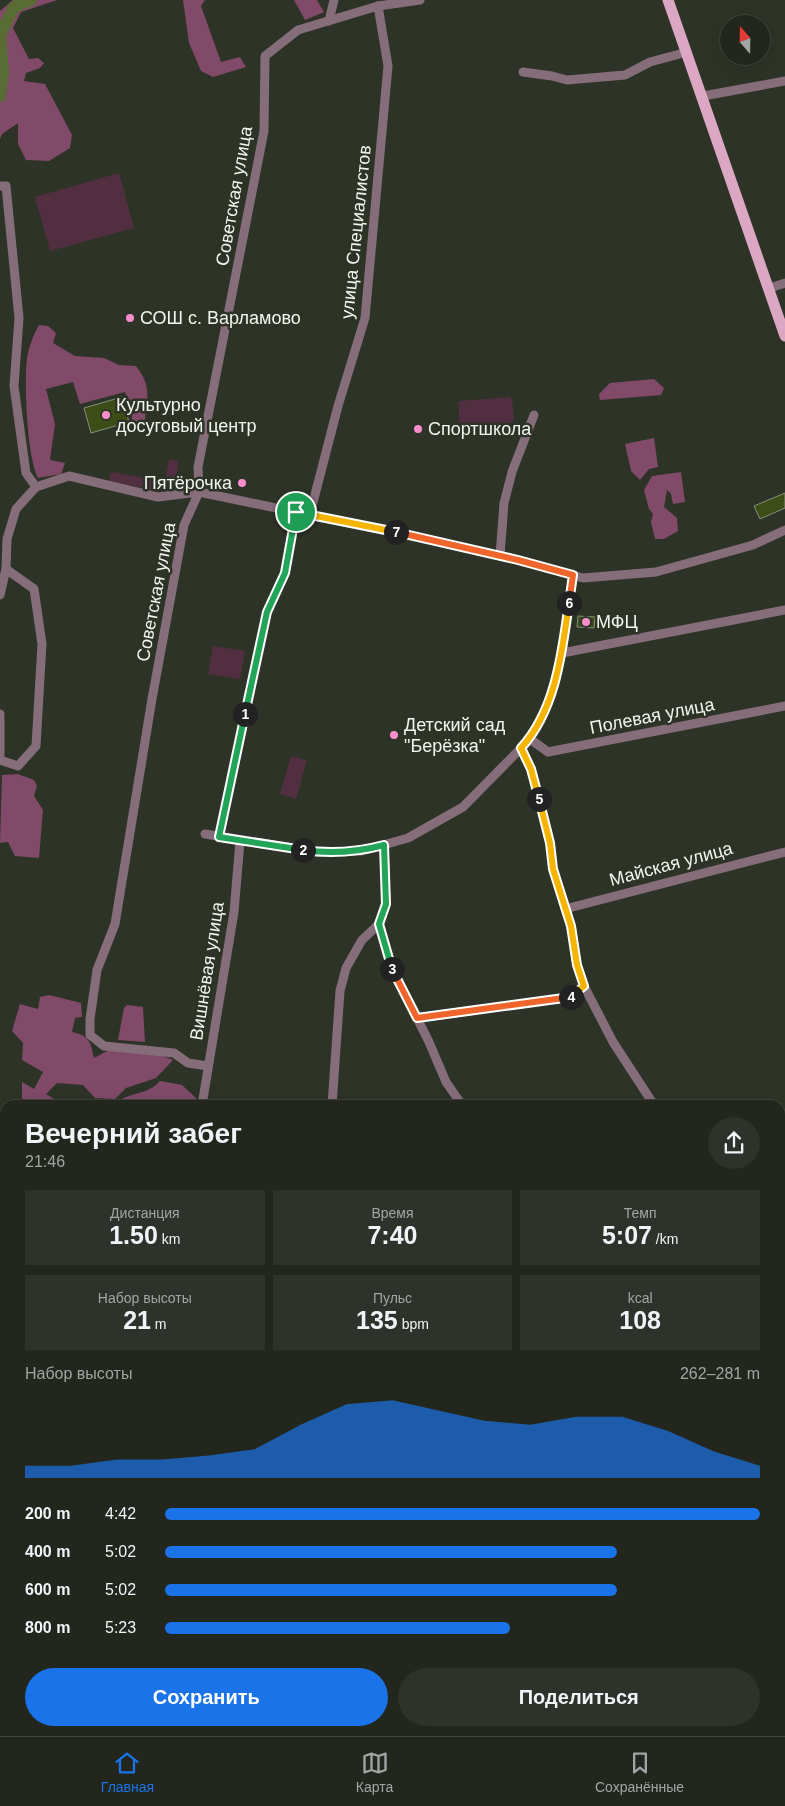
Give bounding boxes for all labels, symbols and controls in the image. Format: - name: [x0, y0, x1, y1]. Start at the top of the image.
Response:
- north arrow: [720, 15, 770, 65]
- map controls: [720, 15, 770, 65]
- street label: Советская улица: [212, 124, 256, 267]
- street label: улица Специалистов: [337, 144, 375, 320]
- place label: СОШ с. Варламово: [140, 308, 301, 328]
- marker: СОШ с. Варламово: [124, 312, 136, 324]
- place label: Культурно досуговый центр: [116, 395, 257, 436]
- marker: Культурно досуговый центр: [100, 409, 112, 421]
- place label: Спортшкола: [428, 419, 532, 439]
- marker: Спортшкола: [412, 423, 424, 435]
- place label: Пятёрочка: [144, 473, 233, 493]
- marker: Пятёрочка: [236, 477, 248, 489]
- pin: [275, 491, 317, 533]
- icon: arrive: [282, 498, 310, 526]
- street label: Советская улица: [133, 520, 179, 663]
- pin: 7: [384, 520, 408, 544]
- text: 7: [393, 524, 400, 540]
- pin: 6: [556, 590, 582, 616]
- text: 6: [566, 595, 573, 611]
- place label: МФЦ: [596, 612, 638, 632]
- marker: МФЦ: [580, 616, 592, 628]
- street label: Полевая улица: [588, 694, 717, 738]
- pin: 1: [232, 702, 258, 726]
- text: 1: [242, 706, 249, 722]
- place label: Детский сад "Берёзка": [404, 715, 506, 756]
- marker: Детский сад "Берёзка": [388, 729, 400, 741]
- pin: 5: [526, 786, 552, 812]
- text: 5: [536, 791, 543, 807]
- pin: 2: [290, 838, 316, 862]
- street label: Майская улица: [607, 838, 736, 890]
- text: 2: [300, 842, 307, 858]
- street label: Вишнёвая улица: [186, 899, 228, 1042]
- pin: 3: [380, 956, 404, 982]
- text: 3: [389, 961, 396, 977]
- pin: 4: [558, 984, 584, 1010]
- text: 4: [568, 989, 575, 1005]
- button: share: [708, 1117, 760, 1169]
- text: Вечерний забег: [25, 1118, 242, 1149]
- text: 21:46: [25, 1153, 65, 1170]
- text: Дистанция: [110, 1205, 180, 1221]
- text: Время: [371, 1205, 414, 1221]
- text: Темп: [624, 1205, 657, 1221]
- text: 1.50: [109, 1221, 158, 1249]
- text: 7:40: [367, 1221, 418, 1249]
- text: 5:07: [602, 1221, 652, 1249]
- text: km: [158, 1231, 180, 1247]
- text: /km: [652, 1231, 678, 1247]
- text: Набор высоты: [98, 1290, 192, 1306]
- text: Пульс: [373, 1290, 412, 1306]
- text: kcal: [628, 1290, 653, 1306]
- text: 21: [123, 1306, 151, 1334]
- text: 135: [356, 1306, 398, 1334]
- text: 108: [619, 1306, 661, 1334]
- text: m: [151, 1316, 167, 1332]
- text: bpm: [398, 1316, 429, 1332]
- text: Набор высоты: [25, 1365, 132, 1382]
- text: 262–281 m: [680, 1365, 760, 1382]
- text: 200 m: [25, 1505, 70, 1522]
- text: 4:42: [105, 1505, 136, 1522]
- text: 400 m: [25, 1543, 70, 1560]
- text: 5:02: [105, 1543, 136, 1560]
- text: 600 m: [25, 1581, 70, 1598]
- text: 5:02: [105, 1581, 136, 1598]
- text: 800 m: [25, 1619, 70, 1636]
- text: 5:23: [105, 1619, 136, 1636]
- button: Сохранить: [25, 1668, 388, 1726]
- button: Поделиться: [398, 1668, 760, 1726]
- tab: Главная: [101, 1749, 154, 1795]
- tab: Карта: [356, 1749, 393, 1795]
- tab: Сохранённые: [595, 1749, 684, 1795]

